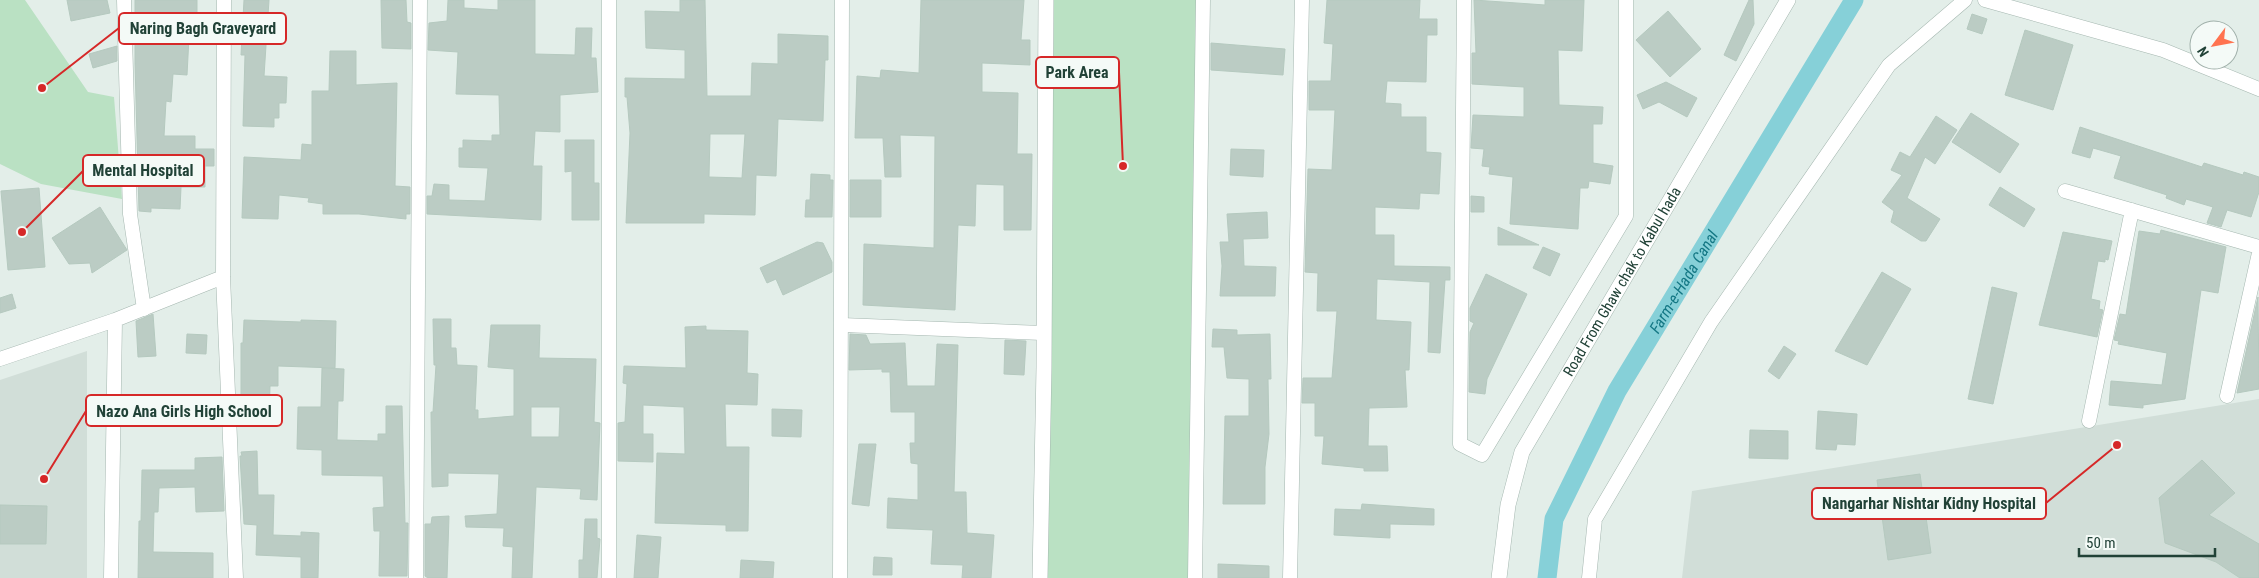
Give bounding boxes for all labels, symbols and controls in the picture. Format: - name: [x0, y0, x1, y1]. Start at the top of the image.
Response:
- callout: Naring Bagh Graveyard: [119, 13, 286, 44]
- text: Naring Bagh Graveyard: [130, 19, 276, 38]
- north arrow: [2189, 20, 2239, 70]
- text: N: [2194, 44, 2212, 60]
- callout: Park Area: [1036, 57, 1119, 88]
- text: Park Area: [1045, 63, 1109, 82]
- callout: Mental Hospital: [83, 155, 204, 186]
- text: Mental Hospital: [92, 161, 194, 180]
- street label: Road From Ghaw chak to Kabul hada: [1560, 184, 1685, 380]
- water label: Farm-e-Hada Canal: [1645, 227, 1722, 337]
- callout: Nazo Ana Girls High School: [86, 395, 282, 426]
- text: Nazo Ana Girls High School: [96, 402, 272, 421]
- callout: Nangarhar Nishtar Kidny Hospital: [1812, 488, 2046, 519]
- text: Nangarhar Nishtar Kidny Hospital: [1822, 494, 2036, 513]
- scale bar: [2079, 526, 2215, 558]
- text: 50 m: [2086, 534, 2116, 552]

